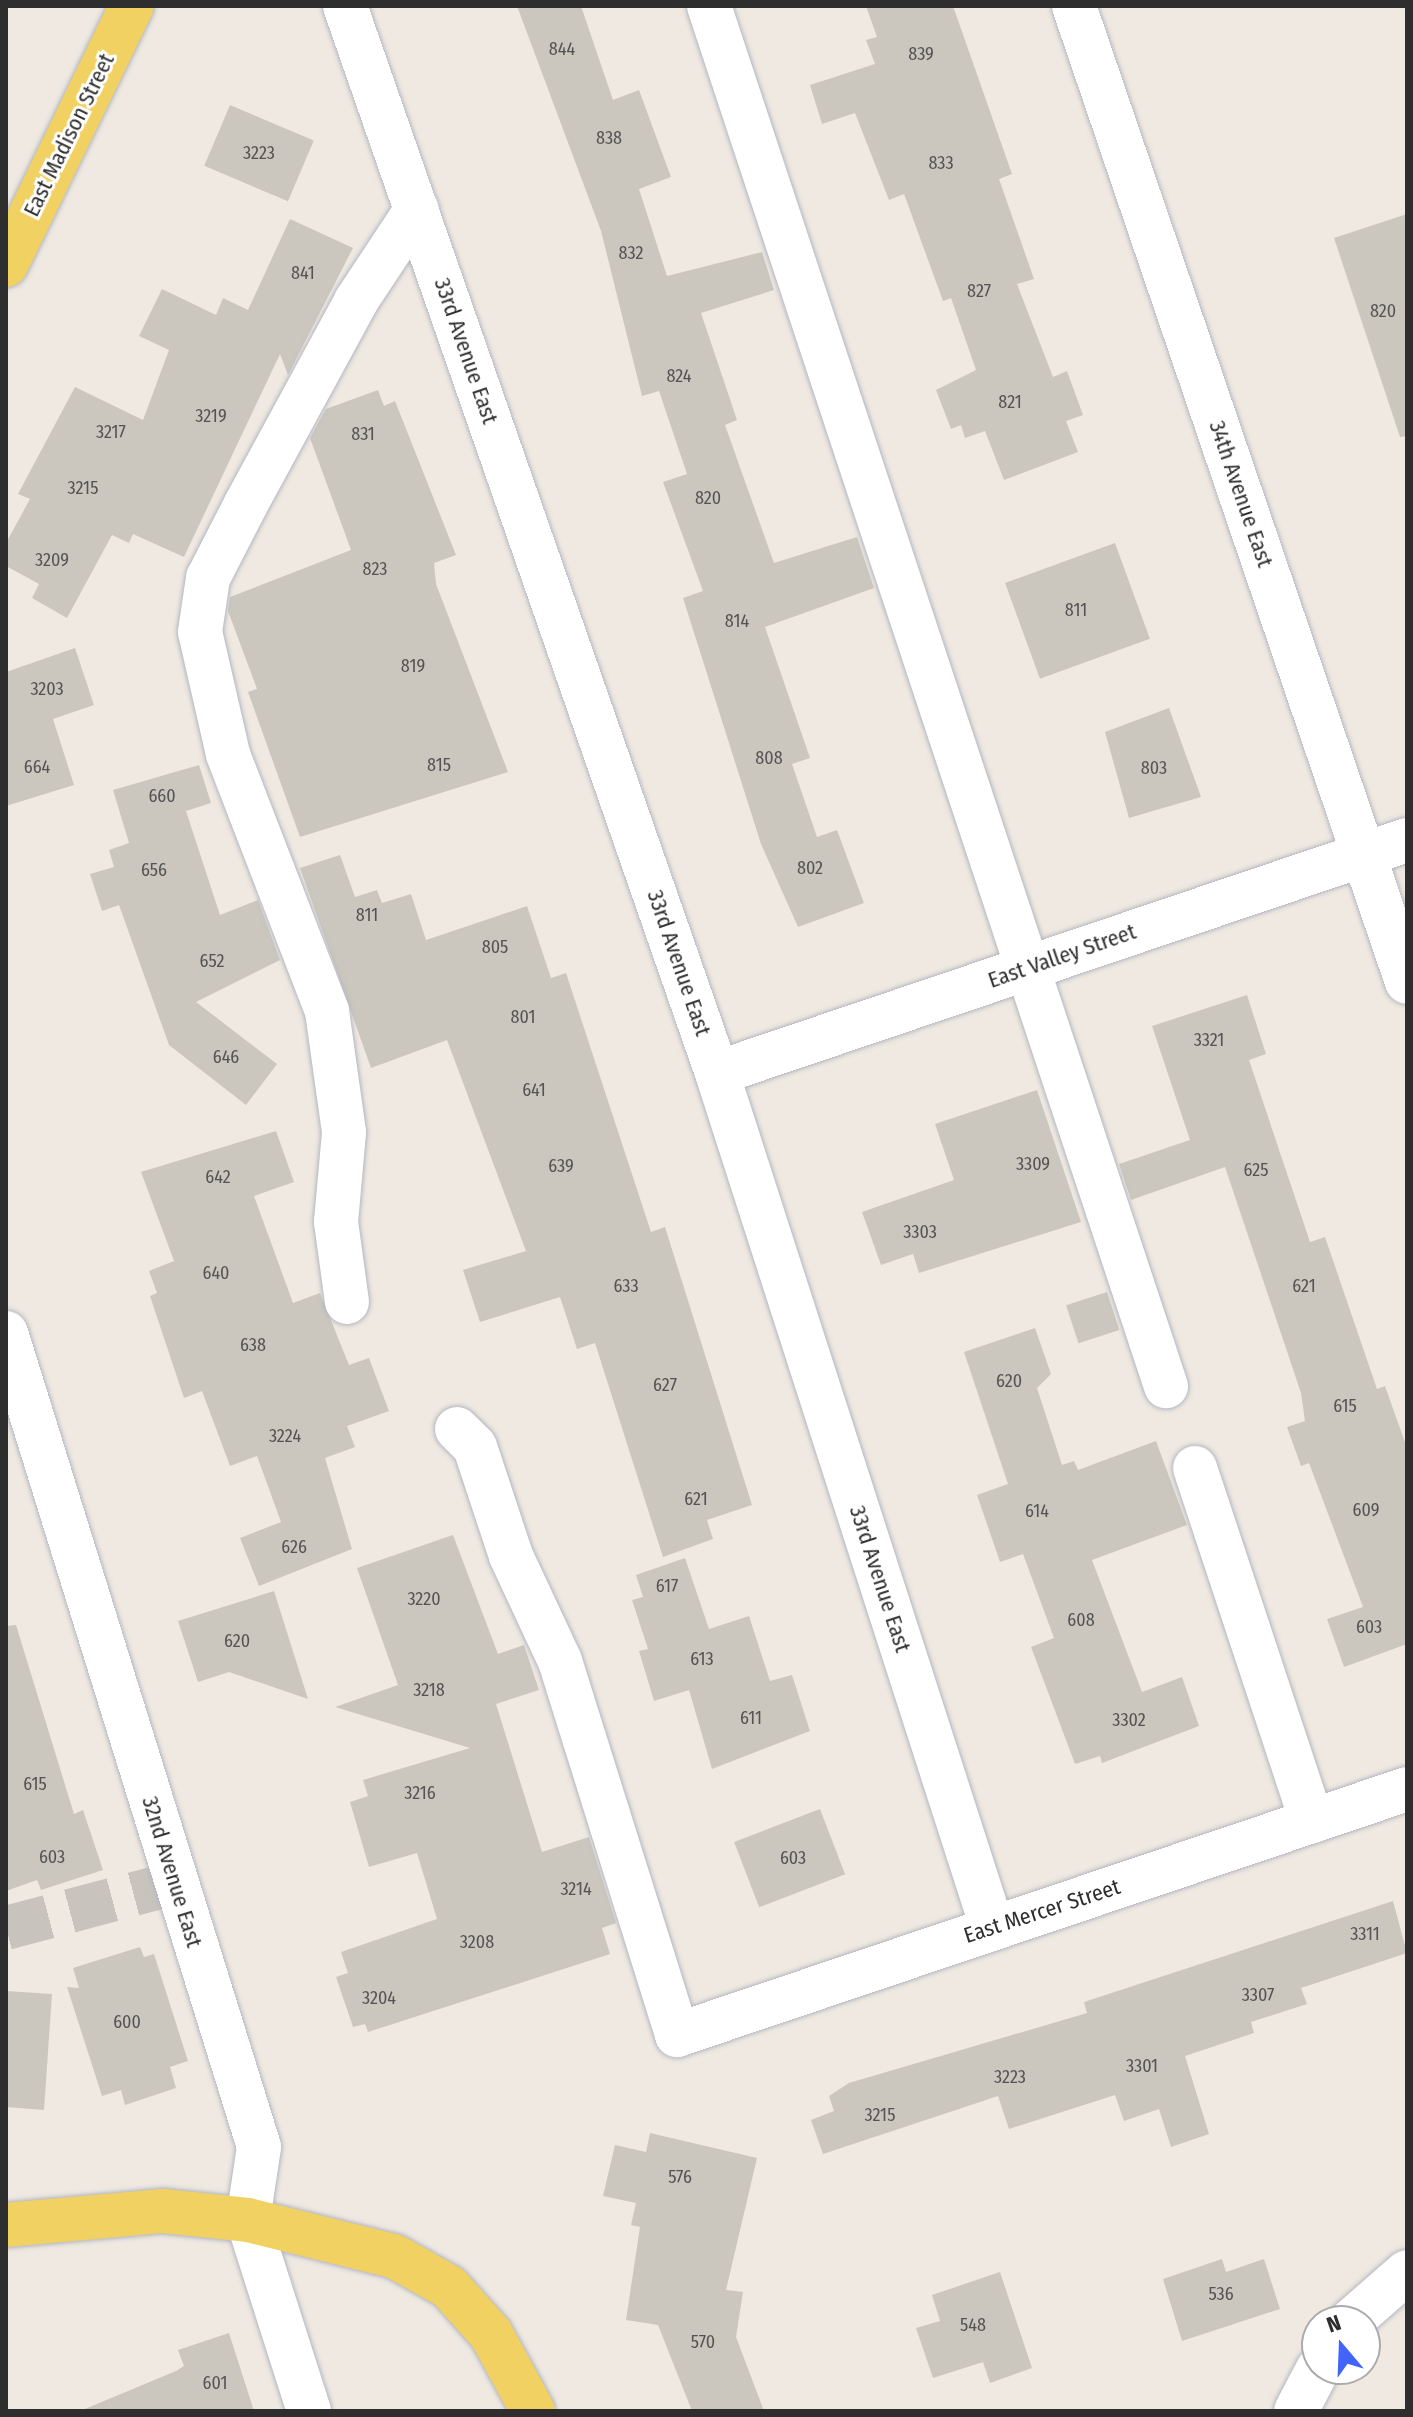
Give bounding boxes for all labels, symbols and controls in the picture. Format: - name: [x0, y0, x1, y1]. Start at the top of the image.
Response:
- house number: 844: [549, 38, 575, 60]
- house number: 839: [908, 43, 934, 65]
- street label: East Madison Street: [18, 49, 120, 221]
- house number: 838: [596, 127, 622, 149]
- house number: 3223: [243, 142, 275, 164]
- house number: 833: [928, 152, 954, 174]
- house number: 832: [619, 242, 643, 264]
- house number: 841: [291, 262, 315, 284]
- street label: 33rd Avenue East: [429, 275, 503, 427]
- house number: 827: [967, 280, 991, 302]
- house number: 820: [1370, 300, 1396, 322]
- house number: 824: [666, 365, 692, 387]
- house number: 821: [998, 391, 1022, 413]
- house number: 3219: [195, 405, 227, 427]
- street label: 34th Avenue East: [1204, 417, 1278, 571]
- house number: 3217: [96, 421, 126, 443]
- house number: 831: [351, 423, 375, 445]
- house number: 3215: [68, 477, 98, 499]
- house number: 820: [695, 487, 721, 509]
- house number: 3209: [35, 549, 69, 571]
- house number: 823: [363, 558, 387, 580]
- house number: 811: [1065, 599, 1087, 621]
- house number: 814: [725, 610, 749, 632]
- house number: 819: [401, 655, 425, 677]
- house number: 3203: [30, 678, 64, 700]
- house number: 808: [755, 747, 783, 769]
- house number: 815: [427, 754, 451, 776]
- house number: 664: [24, 756, 50, 778]
- house number: 803: [1141, 757, 1167, 779]
- house number: 660: [148, 785, 176, 807]
- house number: 802: [797, 857, 823, 879]
- house number: 656: [141, 859, 167, 881]
- street label: 33rd Avenue East: [642, 887, 716, 1039]
- house number: 811: [356, 904, 378, 926]
- street label: East Valley Street: [985, 918, 1139, 994]
- house number: 805: [482, 936, 508, 958]
- house number: 652: [200, 950, 224, 972]
- house number: 801: [511, 1006, 535, 1028]
- house number: 3321: [1194, 1029, 1224, 1051]
- house number: 646: [213, 1046, 239, 1068]
- house number: 641: [522, 1079, 546, 1101]
- house number: 3309: [1016, 1153, 1050, 1175]
- house number: 639: [548, 1155, 574, 1177]
- house number: 625: [1244, 1159, 1268, 1181]
- house number: 642: [205, 1166, 231, 1188]
- house number: 3303: [903, 1221, 937, 1243]
- house number: 640: [202, 1262, 230, 1284]
- house number: 633: [613, 1275, 639, 1297]
- house number: 621: [1292, 1275, 1316, 1297]
- house number: 638: [240, 1334, 266, 1356]
- house number: 620: [996, 1370, 1022, 1392]
- house number: 627: [653, 1374, 677, 1396]
- house number: 615: [1333, 1395, 1357, 1417]
- house number: 3224: [269, 1425, 301, 1447]
- house number: 621: [684, 1488, 708, 1510]
- house number: 609: [1353, 1499, 1379, 1521]
- house number: 614: [1025, 1500, 1049, 1522]
- street label: 33rd Avenue East: [844, 1502, 916, 1656]
- house number: 626: [281, 1536, 307, 1558]
- house number: 617: [656, 1575, 678, 1597]
- house number: 3220: [407, 1588, 441, 1610]
- house number: 608: [1067, 1609, 1095, 1631]
- house number: 603: [1356, 1616, 1382, 1638]
- house number: 620: [224, 1630, 250, 1652]
- house number: 613: [690, 1648, 714, 1670]
- house number: 3218: [413, 1679, 445, 1701]
- house number: 611: [740, 1707, 762, 1729]
- house number: 3302: [1112, 1709, 1146, 1731]
- house number: 615: [23, 1773, 47, 1795]
- house number: 3216: [404, 1782, 436, 1804]
- street label: 32nd Avenue East: [136, 1793, 208, 1951]
- house number: 603: [39, 1846, 65, 1868]
- house number: 603: [780, 1847, 806, 1869]
- street label: East Mercer Street: [960, 1873, 1124, 1949]
- house number: 3214: [560, 1878, 592, 1900]
- house number: 3311: [1350, 1923, 1380, 1945]
- house number: 3208: [460, 1931, 494, 1953]
- house number: 3307: [1242, 1984, 1274, 2006]
- house number: 3204: [362, 1987, 396, 2009]
- house number: 600: [113, 2011, 141, 2033]
- house number: 3301: [1126, 2055, 1158, 2077]
- house number: 3223: [994, 2066, 1026, 2088]
- house number: 3215: [865, 2104, 895, 2126]
- house number: 576: [668, 2166, 692, 2188]
- house number: 536: [1208, 2283, 1234, 2305]
- north arrow: [1301, 2305, 1381, 2385]
- text: N: [1323, 2309, 1344, 2339]
- house number: 548: [960, 2314, 986, 2336]
- house number: 570: [691, 2331, 715, 2353]
- house number: 601: [203, 2372, 227, 2394]

